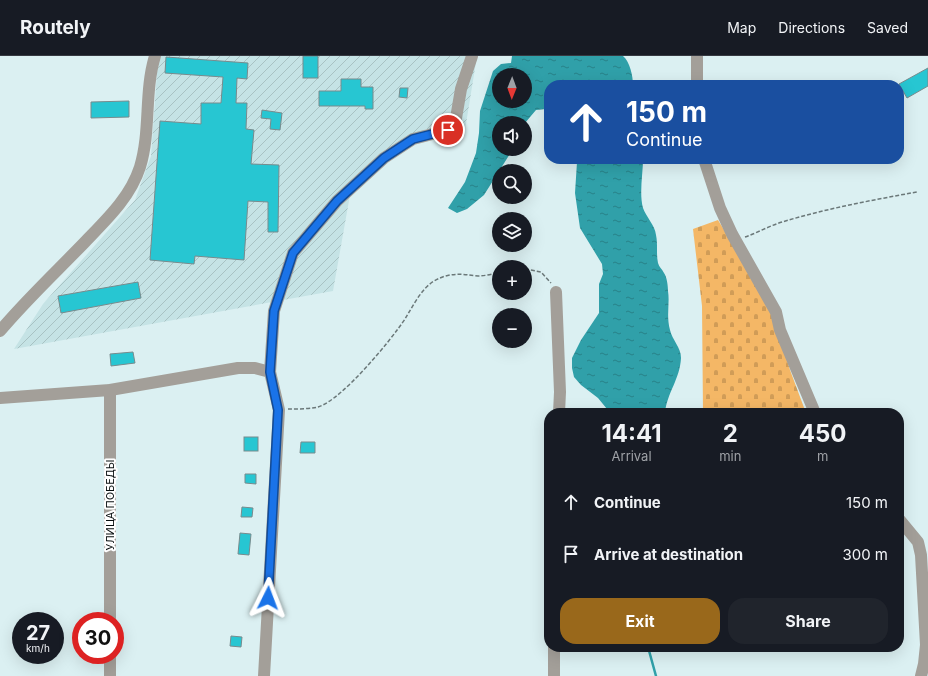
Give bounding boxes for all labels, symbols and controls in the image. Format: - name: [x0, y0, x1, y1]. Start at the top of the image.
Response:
- text: Routely: [20, 16, 91, 39]
- text: Map: [727, 19, 756, 36]
- text: Directions: [778, 19, 845, 36]
- text: Saved: [867, 19, 908, 36]
- north arrow: [492, 68, 532, 108]
- map controls: [492, 68, 532, 348]
- text: 150 m: [626, 95, 707, 129]
- icon: ahead: [560, 96, 612, 148]
- pin: [431, 113, 465, 147]
- button: sound: [492, 116, 532, 156]
- icon: arrive: [437, 119, 459, 141]
- text: Continue: [626, 129, 703, 150]
- button: search: [492, 164, 532, 204]
- button: layers: [492, 212, 532, 252]
- button: +: [492, 260, 532, 300]
- button: −: [492, 308, 532, 348]
- text: 14:41: [601, 419, 662, 448]
- text: 2: [723, 419, 738, 448]
- text: 450: [799, 419, 847, 448]
- text: Arrival: [612, 448, 652, 464]
- text: min: [719, 448, 741, 464]
- text: m: [817, 448, 828, 464]
- street label: УЛИЦА ПОБЕДЫ: [103, 459, 117, 551]
- icon: ahead: [560, 491, 582, 513]
- text: Continue: [594, 493, 661, 512]
- text: 150 m: [846, 493, 888, 512]
- icon: arrive: [560, 543, 582, 565]
- text: Arrive at destination: [594, 545, 743, 564]
- text: 300 m: [842, 545, 888, 564]
- position arrow: [247, 577, 289, 619]
- button: Exit: [560, 598, 720, 644]
- button: Share: [728, 598, 888, 644]
- speed limit sign: 30: [72, 612, 124, 664]
- text: 27: [26, 621, 50, 645]
- text: km/h: [26, 642, 50, 654]

